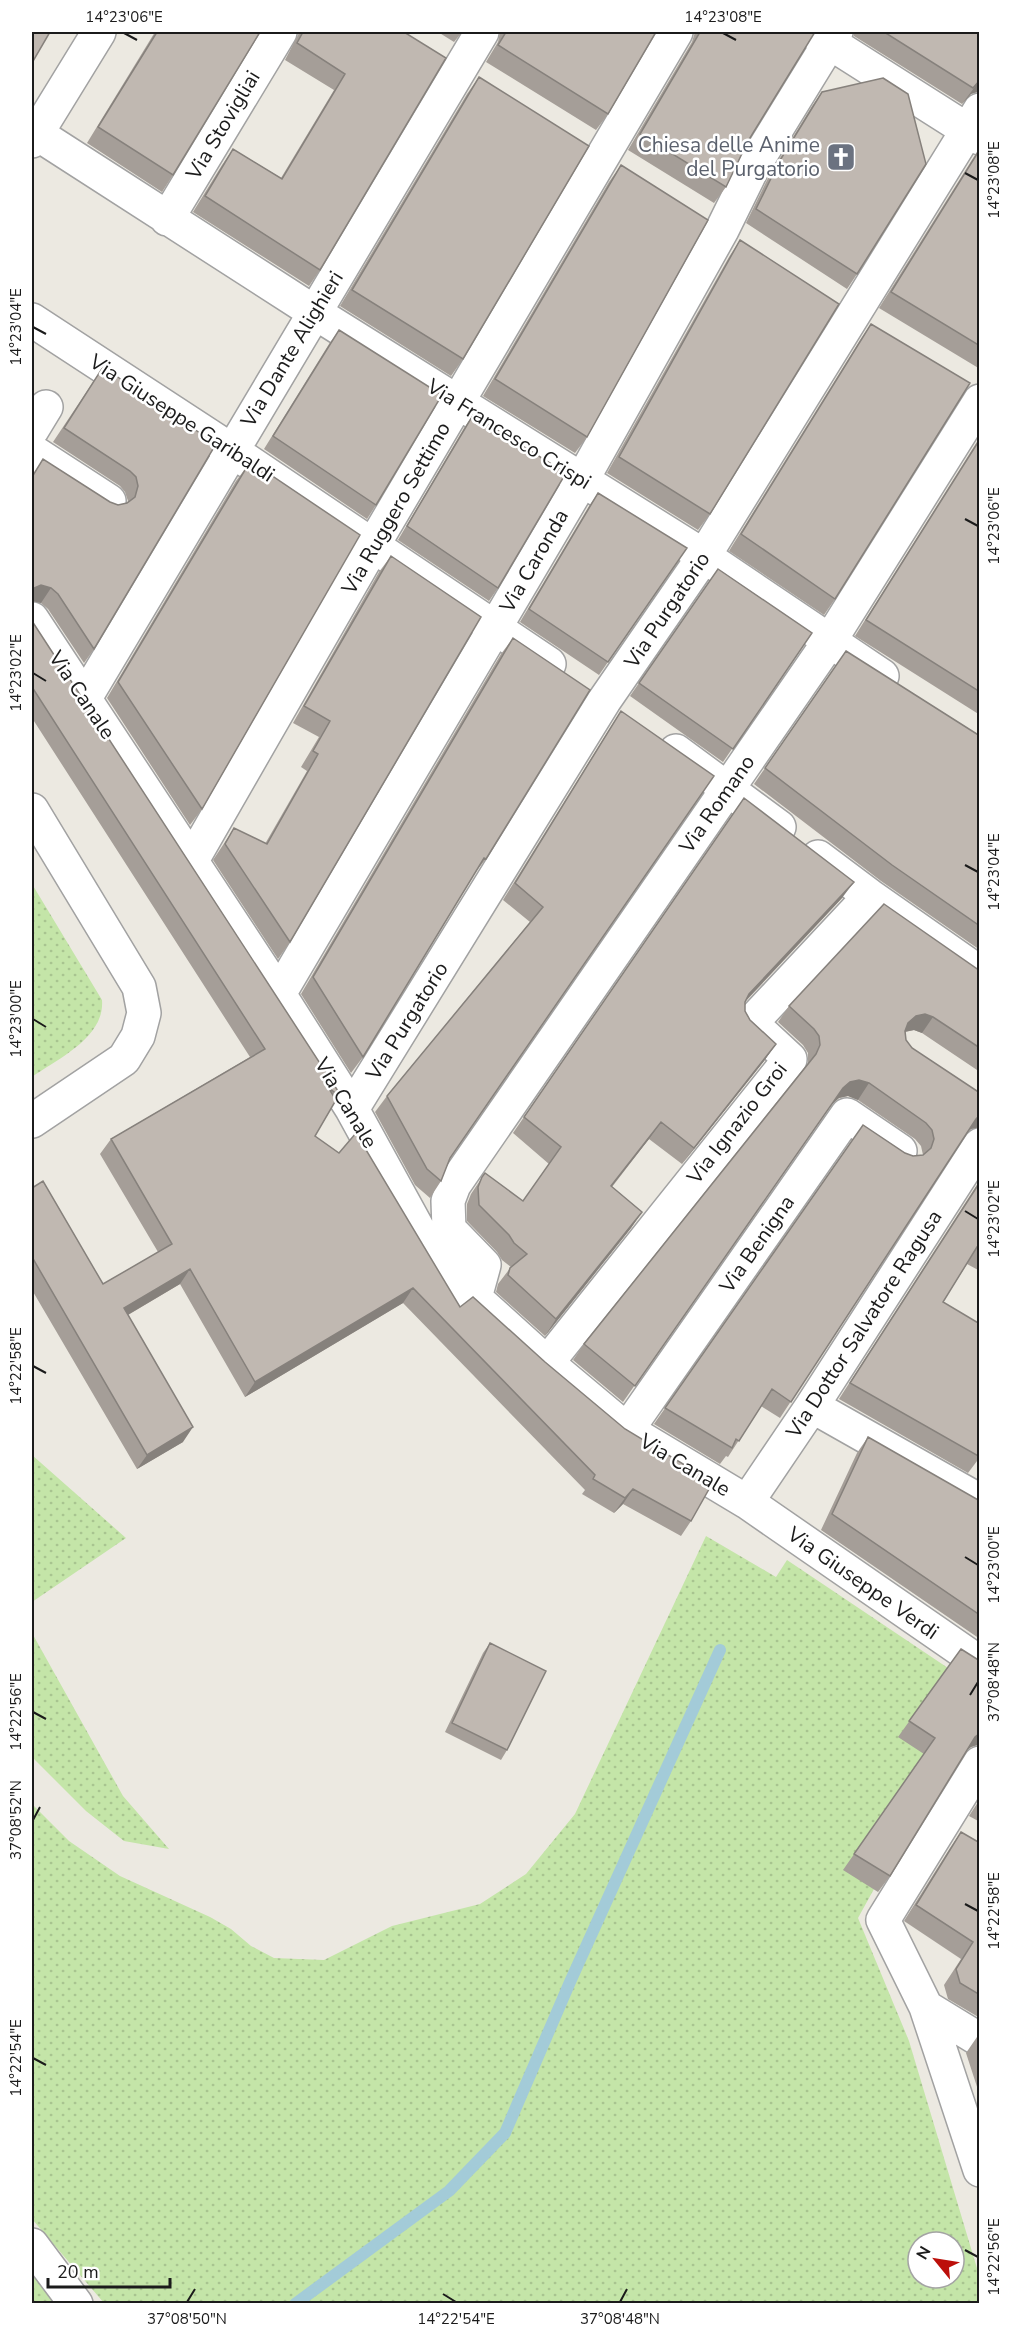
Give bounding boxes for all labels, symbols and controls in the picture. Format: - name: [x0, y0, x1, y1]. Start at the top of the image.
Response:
- text: 14°23'06"E: [85, 7, 163, 27]
- text: 14°23'08"E: [684, 7, 762, 27]
- street label: Via Stovigliai: [179, 65, 267, 186]
- place label: Chiesa delle Anime del Purgatorio: [638, 131, 820, 183]
- church icon: Chiesa delle Anime del Purgatorio: [825, 141, 857, 173]
- text: 14°23'08"E: [984, 141, 1004, 219]
- street label: Via Dante Alighieri: [234, 266, 350, 433]
- text: 14°23'04"E: [6, 288, 26, 366]
- street label: Via Giuseppe Garibaldi: [83, 347, 280, 488]
- street label: Via Francesco Crispi: [421, 372, 596, 496]
- street label: Via Ruggero Settimo: [335, 417, 457, 600]
- text: 14°23'06"E: [984, 487, 1004, 565]
- street label: Via Caronda: [493, 504, 575, 619]
- street label: Via Purgatorio: [617, 546, 716, 674]
- text: 14°23'02"E: [6, 634, 26, 712]
- street label: Via Canale: [42, 644, 122, 745]
- street label: Via Romano: [672, 749, 761, 860]
- text: 14°23'04"E: [984, 833, 1004, 911]
- street label: Via Purgatorio: [359, 956, 455, 1086]
- text: 14°23'00"E: [6, 980, 26, 1058]
- street label: Via Canale: [307, 1052, 384, 1154]
- street label: Via Ignazio Groi: [680, 1056, 793, 1191]
- text: 14°23'02"E: [984, 1180, 1004, 1258]
- street label: Via Benigna: [712, 1190, 801, 1299]
- street label: Via Dottor Salvatore Ragusa: [779, 1204, 948, 1444]
- text: 14°22'58"E: [6, 1327, 26, 1405]
- street label: Via Canale: [634, 1426, 736, 1503]
- street label: Via Giuseppe Verdi: [781, 1520, 944, 1646]
- text: 14°23'00"E: [984, 1526, 1004, 1604]
- text: 37°08'48"N: [984, 1642, 1004, 1722]
- text: 14°22'56"E: [6, 1673, 26, 1751]
- text: 37°08'52"N: [6, 1780, 26, 1860]
- text: 14°22'58"E: [984, 1872, 1004, 1950]
- text: 14°22'54"E: [6, 2019, 26, 2097]
- text: 14°22'56"E: [984, 2218, 1004, 2296]
- north arrow: [906, 2230, 966, 2290]
- text: N: [911, 2242, 936, 2264]
- scale bar: [48, 2251, 170, 2289]
- text: 20 m: [57, 2260, 99, 2284]
- text: 37°08'50"N: [147, 2309, 227, 2329]
- text: 14°22'54"E: [417, 2309, 495, 2329]
- text: 37°08'48"N: [580, 2309, 660, 2329]

